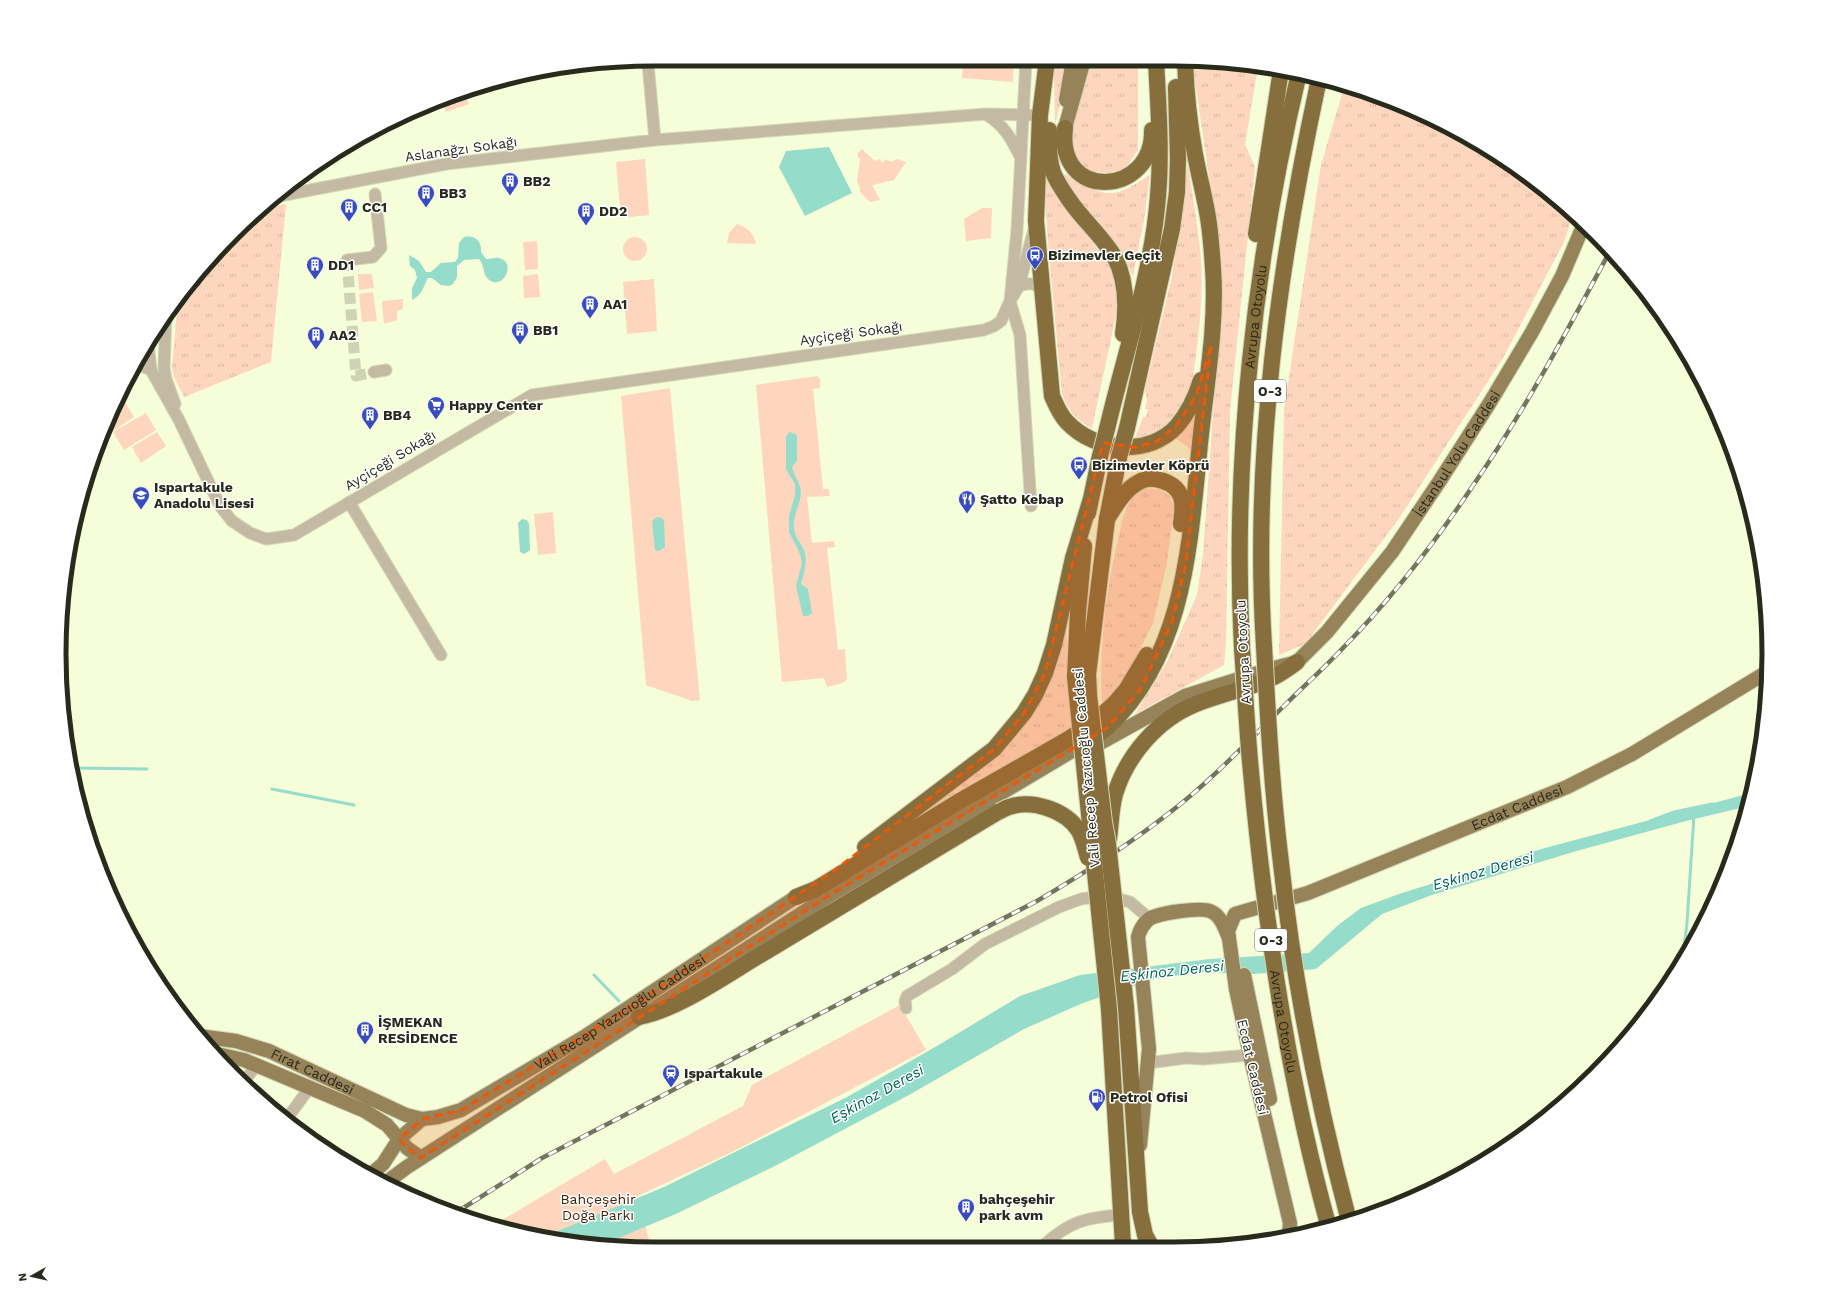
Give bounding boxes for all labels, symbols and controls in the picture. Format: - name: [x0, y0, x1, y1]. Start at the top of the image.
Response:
- street label: Aslanağzı Sokağı: [404, 133, 518, 165]
- building icon: BB2: [500, 171, 520, 196]
- place label: BB2: [523, 173, 551, 189]
- building icon: BB3: [416, 183, 436, 208]
- place label: BB3: [439, 185, 466, 201]
- building icon: CC1: [339, 197, 359, 222]
- place label: CC1: [362, 199, 387, 215]
- building icon: DD2: [576, 201, 596, 226]
- place label: DD2: [599, 203, 627, 219]
- bus stop icon: Bizimevler Geçit: [1025, 245, 1045, 270]
- place label: Bizimevler Geçit: [1048, 247, 1161, 263]
- building icon: DD1: [305, 255, 325, 280]
- place label: DD1: [328, 257, 354, 273]
- street label: Avrupa Otoyolu: [1241, 264, 1270, 370]
- building icon: AA1: [580, 294, 600, 319]
- place label: AA1: [603, 296, 627, 312]
- street label: Ayçiçeği Sokağı: [799, 318, 903, 348]
- building icon: BB1: [510, 320, 530, 345]
- place label: BB1: [533, 322, 558, 338]
- building icon: AA2: [306, 325, 326, 350]
- place label: AA2: [329, 327, 356, 343]
- road number: O-3: [1254, 380, 1286, 402]
- street label: İstanbul Yolu Caddesi: [1410, 388, 1503, 520]
- supermarket icon: Happy Center: [426, 395, 446, 420]
- place label: Happy Center: [449, 397, 543, 413]
- building icon: BB4: [360, 405, 380, 430]
- place label: BB4: [383, 407, 411, 423]
- street label: Ayçiçeği Sokağı: [342, 426, 438, 494]
- bus stop icon: Bizimevler Köprü: [1069, 455, 1089, 480]
- place label: Bizimevler Köprü: [1092, 457, 1209, 473]
- place label: Ispartakule Anadolu Lisesi: [154, 479, 254, 511]
- school or university icon: Ispartakule Anadolu Lisesi: [131, 485, 151, 510]
- restaurant icon: Şatto Kebap: [957, 489, 977, 514]
- place label: Şatto Kebap: [980, 491, 1064, 507]
- street label: Avrupa Otoyolu: [1232, 599, 1254, 705]
- street label: Vali Recep Yazıcıoğlu Caddesi: [1069, 668, 1103, 868]
- street label: Ecdat Caddesi: [1469, 781, 1565, 833]
- water label: Eşkinoz Deresi: [1430, 848, 1537, 894]
- road number: O-3: [1255, 929, 1287, 951]
- street label: Vali Recep Yazıcıoğlu Caddesi: [531, 951, 708, 1073]
- water label: Eşkinoz Deresi: [1119, 956, 1226, 985]
- street label: Avrupa Otoyolu: [1267, 969, 1301, 1075]
- place label: İŞMEKAN RESİDENCE: [378, 1014, 458, 1046]
- street label: Ecdat Caddesi: [1234, 1018, 1272, 1116]
- building icon: İŞMEKAN RESİDENCE: [355, 1020, 375, 1045]
- street label: Fırat Caddesi: [269, 1045, 357, 1098]
- water label: Eşkinoz Deresi: [827, 1060, 928, 1127]
- station icon: Ispartakule: [661, 1063, 681, 1088]
- place label: Ispartakule: [684, 1065, 763, 1081]
- fuel station icon: Petrol Ofisi: [1087, 1087, 1107, 1112]
- place label: Petrol Ofisi: [1110, 1089, 1188, 1105]
- park label: Bahçeşehir Doğa Parkı: [560, 1191, 636, 1223]
- place label: bahçeşehir park avm: [979, 1191, 1055, 1223]
- building icon: bahçeşehir park avm: [956, 1197, 976, 1222]
- north arrow: [12, 1256, 52, 1296]
- text: N: [16, 1272, 30, 1282]

